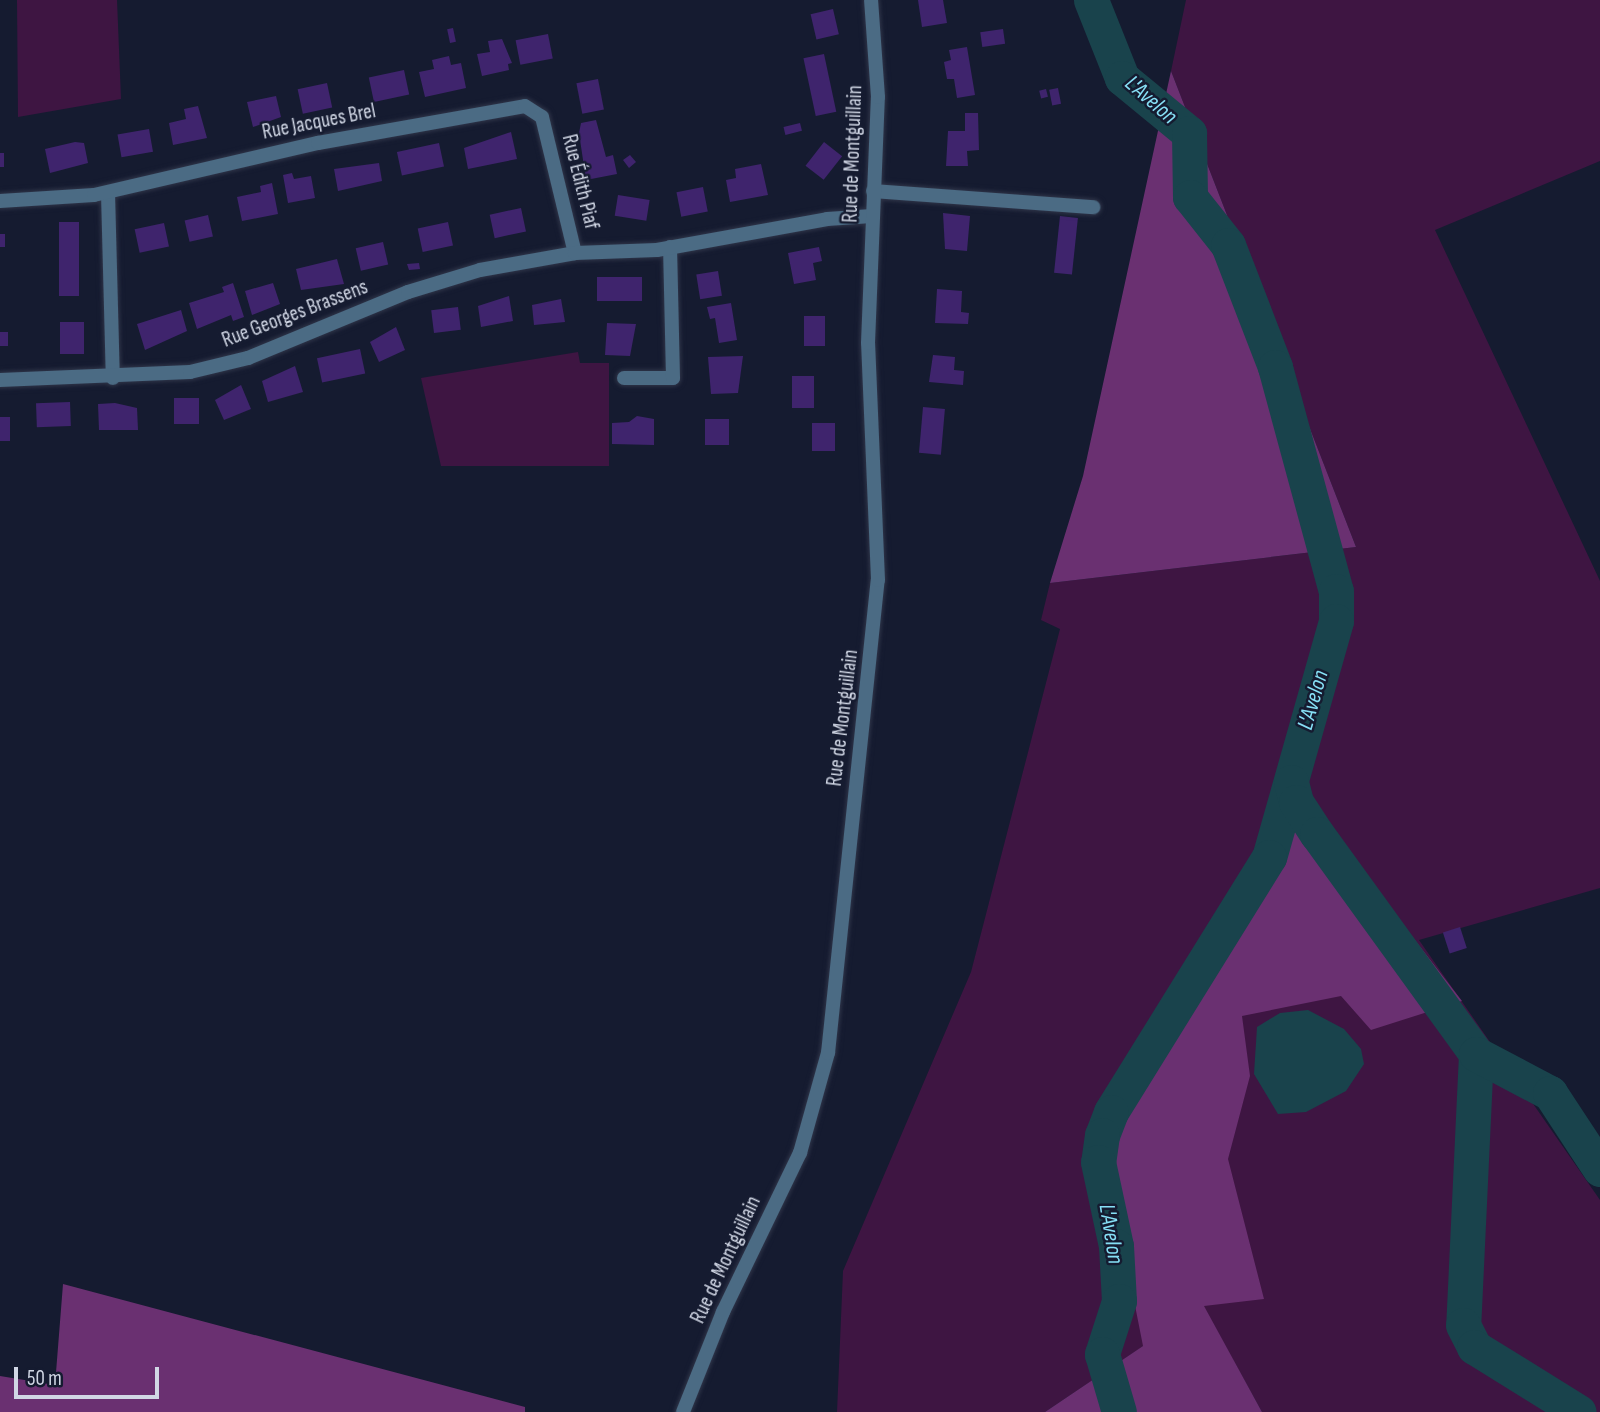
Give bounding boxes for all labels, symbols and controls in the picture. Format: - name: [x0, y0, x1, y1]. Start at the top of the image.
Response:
- water label: L'Avelon: [1119, 70, 1183, 130]
- street label: Rue de Montguillain: [838, 85, 868, 223]
- street label: Rue Jacques Brel: [260, 99, 378, 145]
- street label: Rue Édith Piaf: [556, 132, 604, 232]
- street label: Rue Georges Brassens: [219, 275, 371, 353]
- street label: Rue de Montguillain: [822, 648, 864, 788]
- water label: L'Avelon: [1291, 667, 1335, 733]
- street label: Rue de Montguillain: [686, 1192, 766, 1328]
- water label: L'Avelon: [1093, 1202, 1129, 1266]
- scale bar: [18, 1352, 163, 1396]
- text: 50 m: [27, 1366, 62, 1391]

